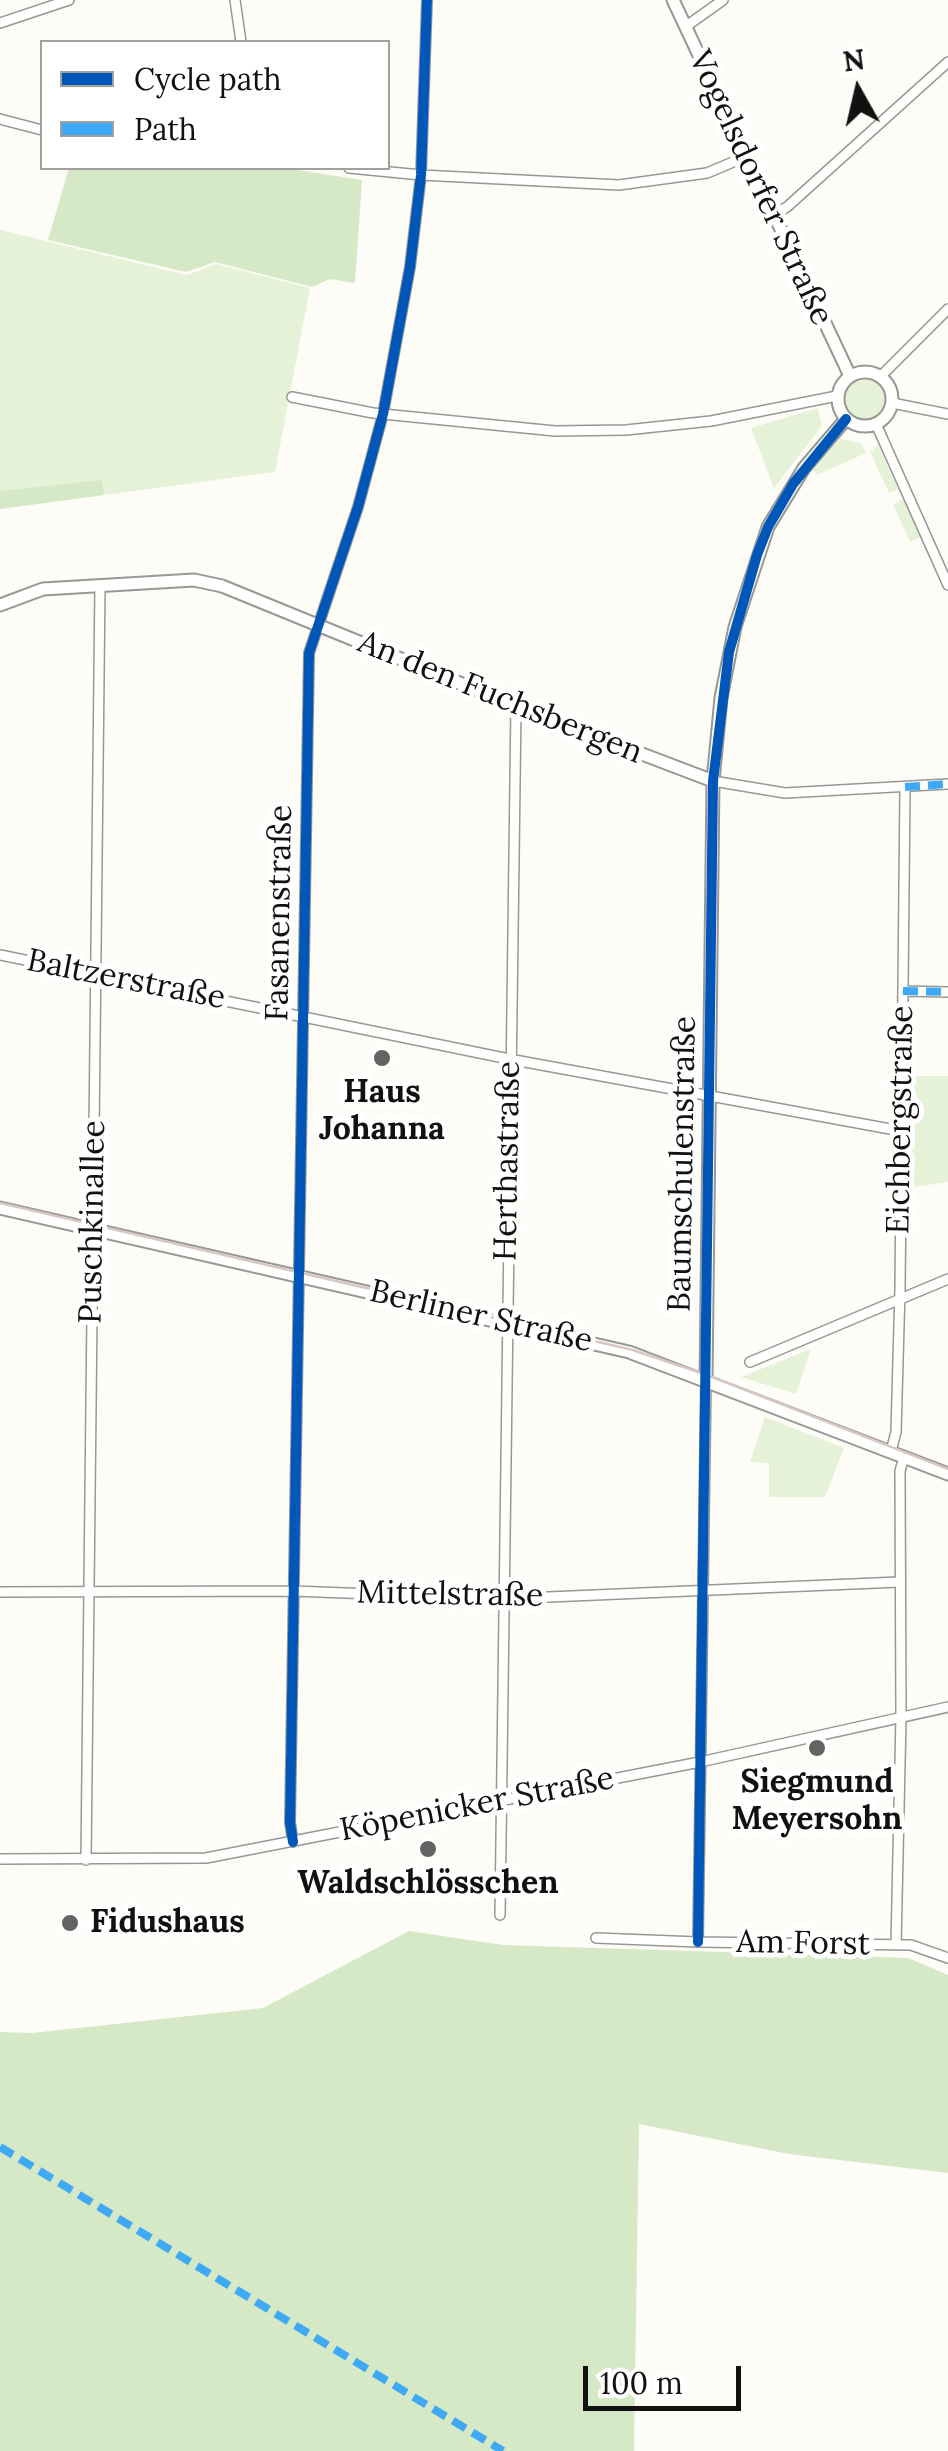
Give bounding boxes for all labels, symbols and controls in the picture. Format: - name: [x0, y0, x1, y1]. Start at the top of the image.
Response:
- legend: [40, 40, 390, 170]
- north arrow: [808, 40, 908, 140]
- text: N: [841, 41, 867, 80]
- street label: Vogelsdorfer Straße: [680, 45, 840, 331]
- text: Cycle path: [134, 60, 282, 98]
- text: Path: [134, 110, 197, 148]
- street label: An den Fuchsbergen: [352, 623, 648, 773]
- street label: Fasanenstraße: [259, 804, 301, 1022]
- street label: Baltzerstraße: [24, 942, 228, 1018]
- street label: Eichbergstraße: [880, 1005, 922, 1235]
- street label: Baumschulenstraße: [661, 1016, 705, 1312]
- marker: Haus Johanna: [371, 1047, 393, 1069]
- street label: Herthastraße: [487, 1061, 529, 1261]
- place label: Haus Johanna: [319, 1074, 445, 1149]
- street label: Puschkinallee: [72, 1120, 114, 1324]
- street label: Berliner Straße: [366, 1273, 596, 1361]
- street label: Mittelstraße: [356, 1574, 544, 1616]
- marker: Siegmund Meyersohn: [806, 1737, 828, 1759]
- street label: Köpenicker Straße: [337, 1760, 617, 1850]
- place label: Siegmund Meyersohn: [731, 1764, 903, 1839]
- marker: Waldschlösschen: [417, 1838, 439, 1860]
- place label: Waldschlösschen: [297, 1865, 559, 1903]
- place label: Fidushaus: [90, 1904, 245, 1942]
- marker: Fidushaus: [59, 1912, 81, 1934]
- street label: Am Forst: [736, 1924, 870, 1964]
- scale bar: [588, 2346, 746, 2408]
- text: 100 m: [600, 2364, 683, 2402]

